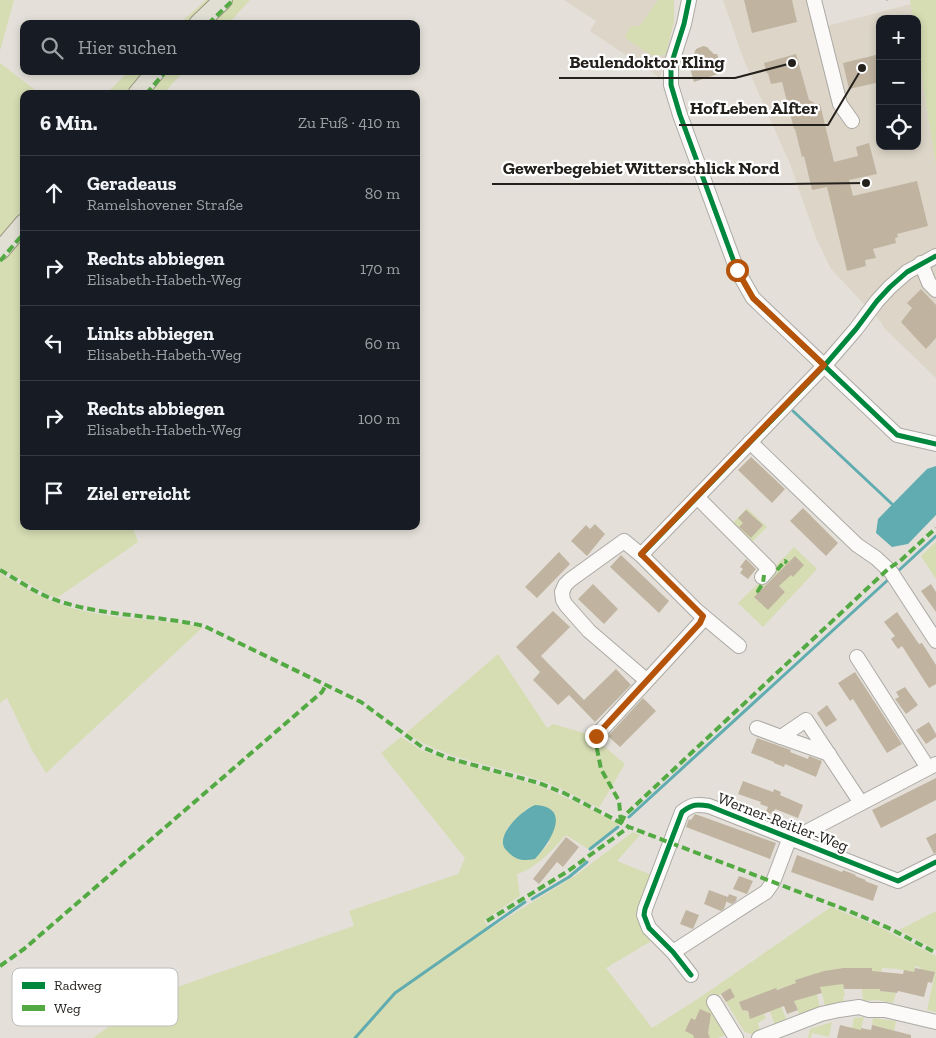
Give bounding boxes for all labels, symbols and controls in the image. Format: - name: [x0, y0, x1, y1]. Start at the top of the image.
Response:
- map controls: [876, 15, 921, 150]
- button: +: [876, 15, 921, 60]
- search box: [20, 20, 420, 75]
- icon: search: [38, 34, 66, 62]
- text: Hier suchen: [78, 36, 177, 59]
- callout: Beulendoktor Kling: [559, 45, 735, 78]
- text: Beulendoktor Kling: [569, 51, 725, 73]
- button: −: [876, 60, 921, 105]
- callout: HofLeben Alfter: [679, 92, 828, 125]
- text: HofLeben Alfter: [690, 97, 818, 119]
- button: locate: [876, 105, 921, 150]
- text: 6 Min.: [40, 110, 97, 135]
- text: Zu Fuß · 410 m: [298, 113, 400, 132]
- callout: Gewerbegebiet Witterschlick Nord: [492, 151, 789, 184]
- text: Gewerbegebiet Witterschlick Nord: [503, 157, 780, 179]
- text: Geradeaus: [87, 172, 177, 195]
- icon: ahead: [40, 179, 68, 207]
- text: 80 m: [365, 184, 400, 203]
- text: Ramelshovener Straße: [87, 195, 243, 214]
- text: Rechts abbiegen: [87, 247, 225, 270]
- icon: right: [40, 254, 68, 282]
- text: 170 m: [360, 259, 400, 278]
- route start: [726, 259, 749, 282]
- text: Elisabeth-Habeth-Weg: [87, 270, 242, 289]
- text: Links abbiegen: [87, 322, 214, 345]
- icon: left: [40, 329, 68, 357]
- text: 60 m: [365, 334, 400, 353]
- text: Elisabeth-Habeth-Weg: [87, 345, 242, 364]
- text: Rechts abbiegen: [87, 397, 225, 420]
- icon: right: [40, 404, 68, 432]
- text: 100 m: [358, 409, 400, 428]
- text: Elisabeth-Habeth-Weg: [87, 420, 242, 439]
- icon: arrive: [40, 479, 68, 507]
- text: Ziel erreicht: [87, 482, 190, 505]
- route end: [585, 725, 608, 748]
- street label: Werner-Reitler-Weg: [715, 788, 851, 856]
- legend: [12, 968, 178, 1026]
- text: Radweg: [54, 977, 102, 994]
- text: Weg: [54, 1000, 81, 1017]

